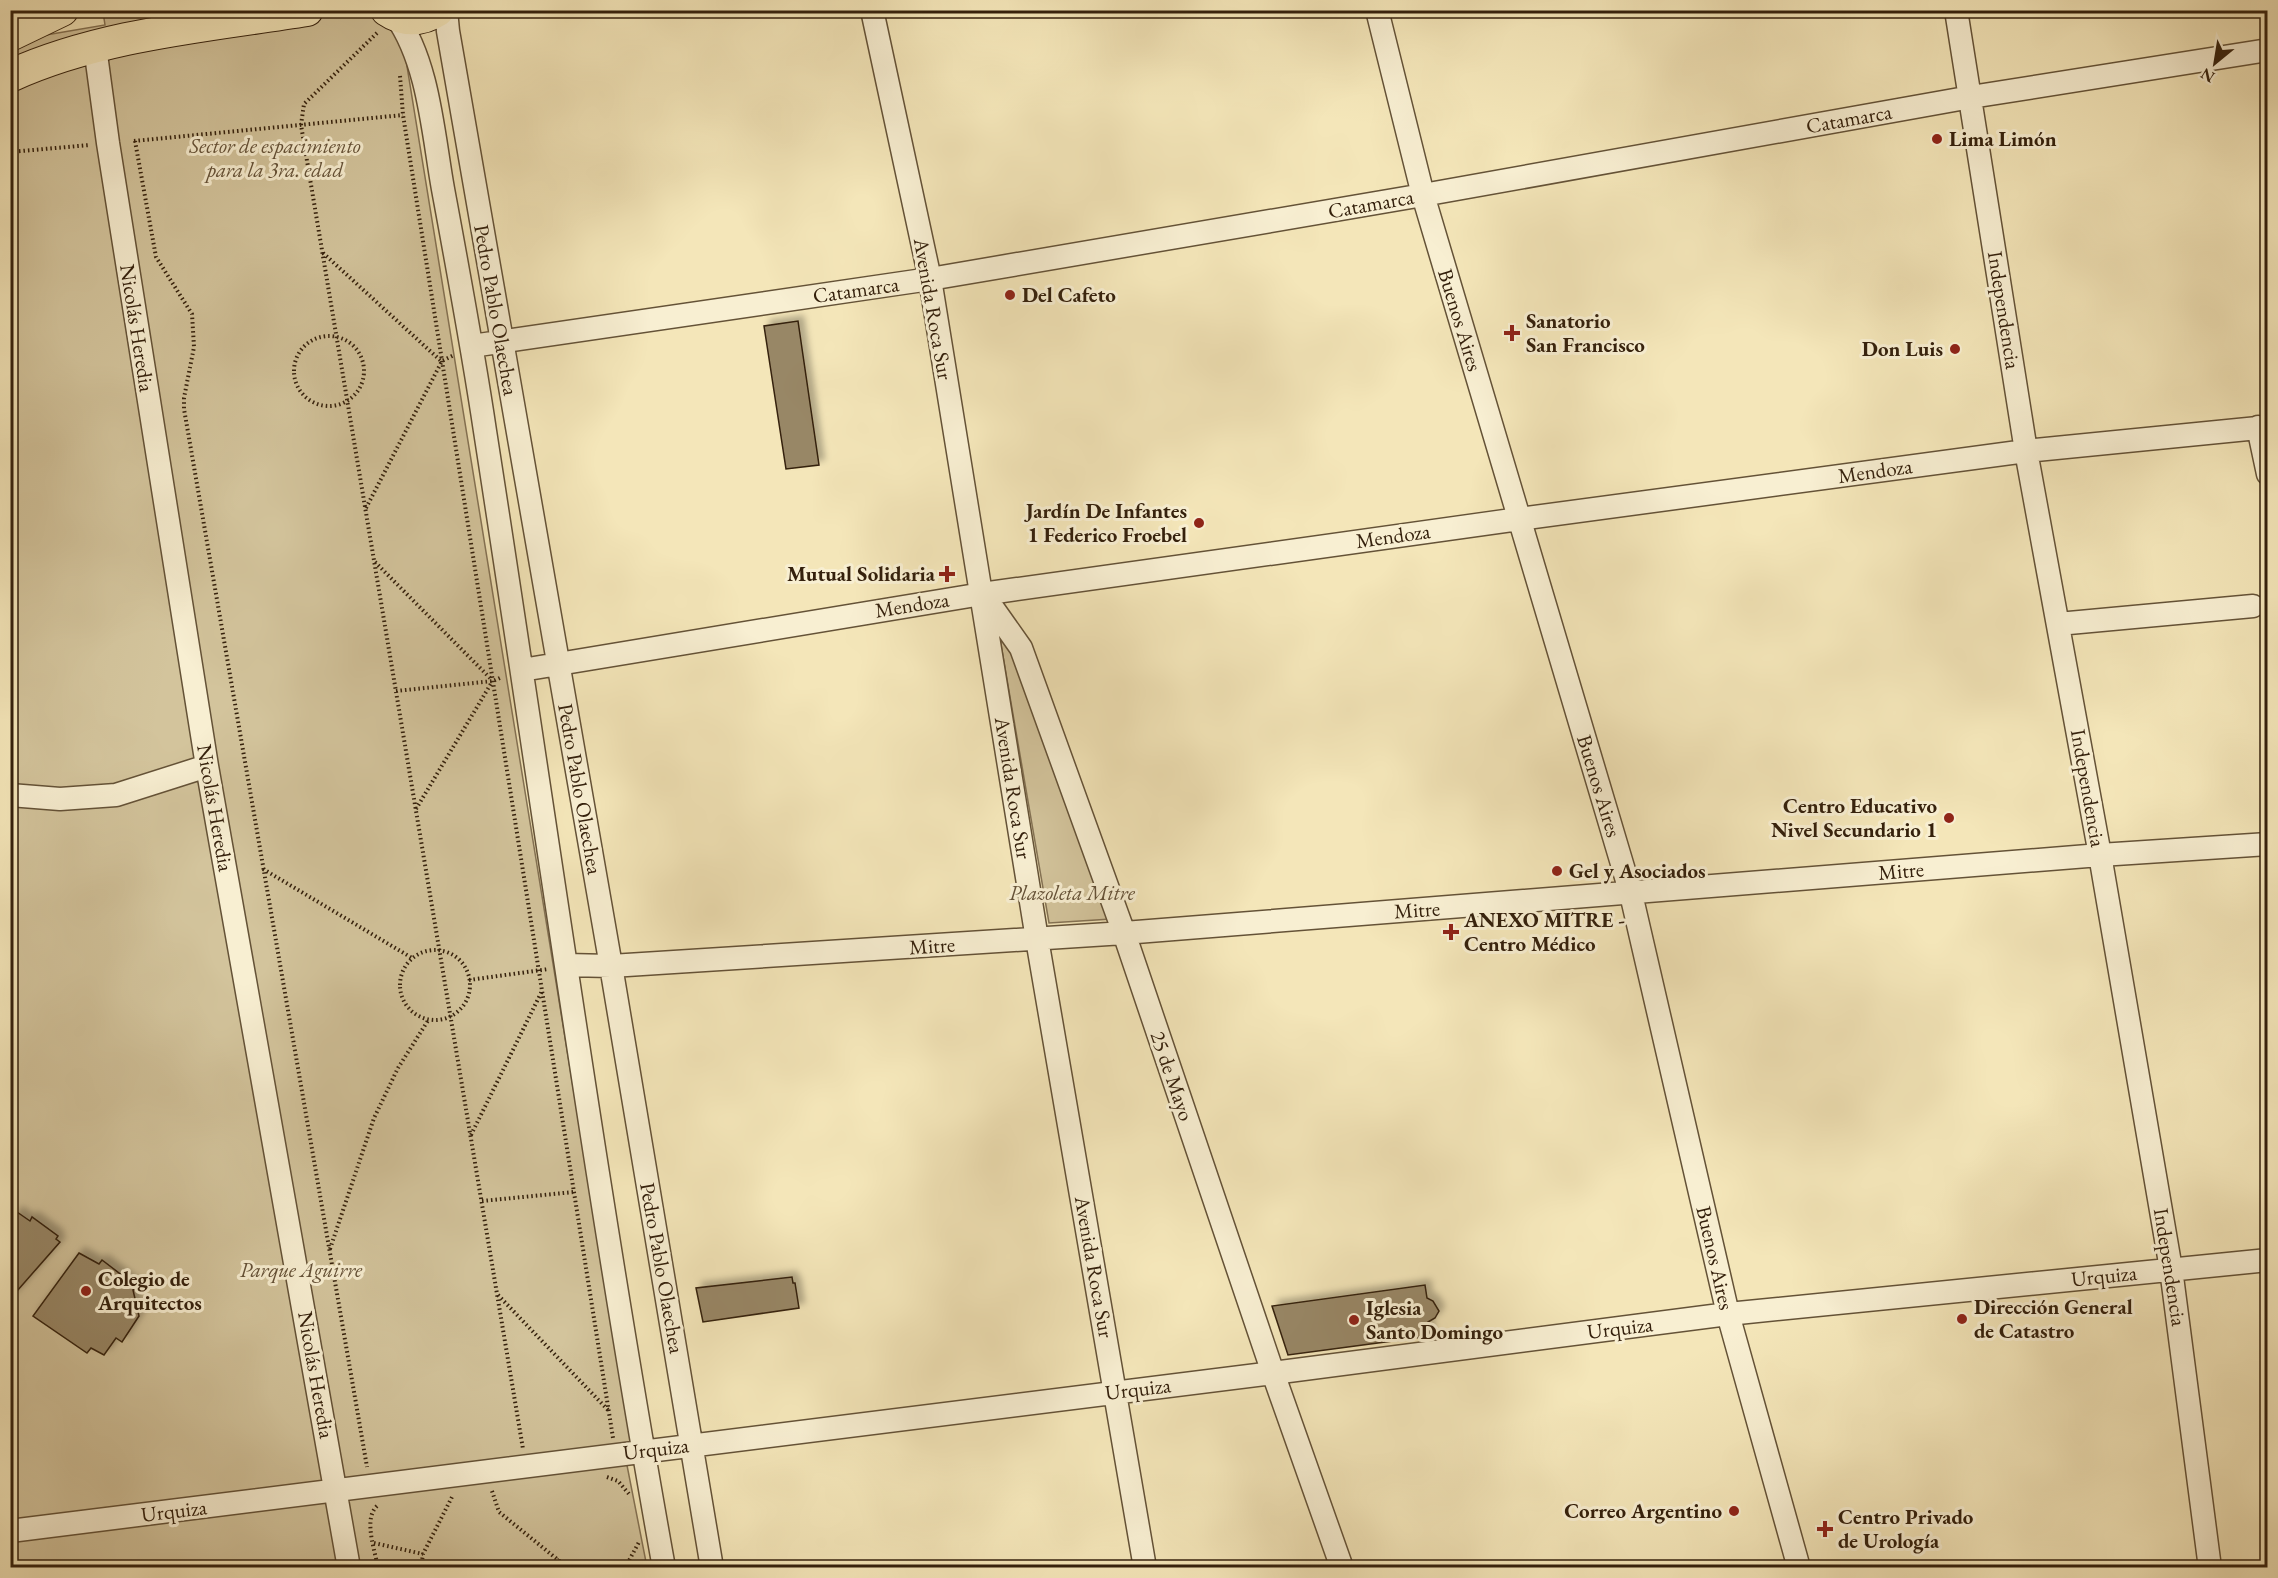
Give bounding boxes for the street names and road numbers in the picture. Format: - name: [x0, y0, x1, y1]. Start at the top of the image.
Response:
- street label: Catamarca: [1804, 98, 1895, 139]
- street label: Catamarca: [1326, 183, 1417, 224]
- street label: Pedro Pablo Olaechea: [468, 222, 525, 398]
- street label: Avenida Roca Sur: [908, 235, 959, 382]
- street label: Independencia: [1982, 249, 2027, 372]
- street label: Nicolás Heredia: [114, 262, 161, 394]
- street label: Buenos Aires: [1432, 265, 1489, 375]
- street label: Catamarca: [811, 270, 901, 309]
- street label: Mendoza: [1836, 452, 1914, 489]
- street label: Mendoza: [1354, 517, 1432, 554]
- street label: Mendoza: [873, 585, 952, 624]
- street label: Pedro Pablo Olaechea: [552, 701, 609, 877]
- street label: Avenida Roca Sur: [989, 714, 1038, 861]
- street label: Independencia: [2065, 727, 2112, 850]
- street label: Buenos Aires: [1571, 731, 1628, 841]
- street label: Nicolás Heredia: [191, 742, 240, 874]
- street label: Mitre: [1877, 855, 1925, 886]
- street label: Mitre: [1393, 894, 1441, 925]
- street label: Mitre: [908, 930, 956, 961]
- street label: 25 de Mayo: [1145, 1027, 1200, 1124]
- street label: Pedro Pablo Olaechea: [634, 1180, 691, 1356]
- street label: Avenida Roca Sur: [1069, 1193, 1120, 1340]
- street label: Buenos Aires: [1690, 1203, 1741, 1313]
- street label: Independencia: [2148, 1206, 2193, 1329]
- street label: Urquiza: [2070, 1259, 2139, 1292]
- street label: Nicolás Heredia: [292, 1309, 341, 1441]
- street label: Urquiza: [1586, 1310, 1655, 1345]
- street label: Urquiza: [1104, 1371, 1173, 1406]
- street label: Urquiza: [622, 1431, 691, 1466]
- street label: Urquiza: [140, 1493, 209, 1528]

